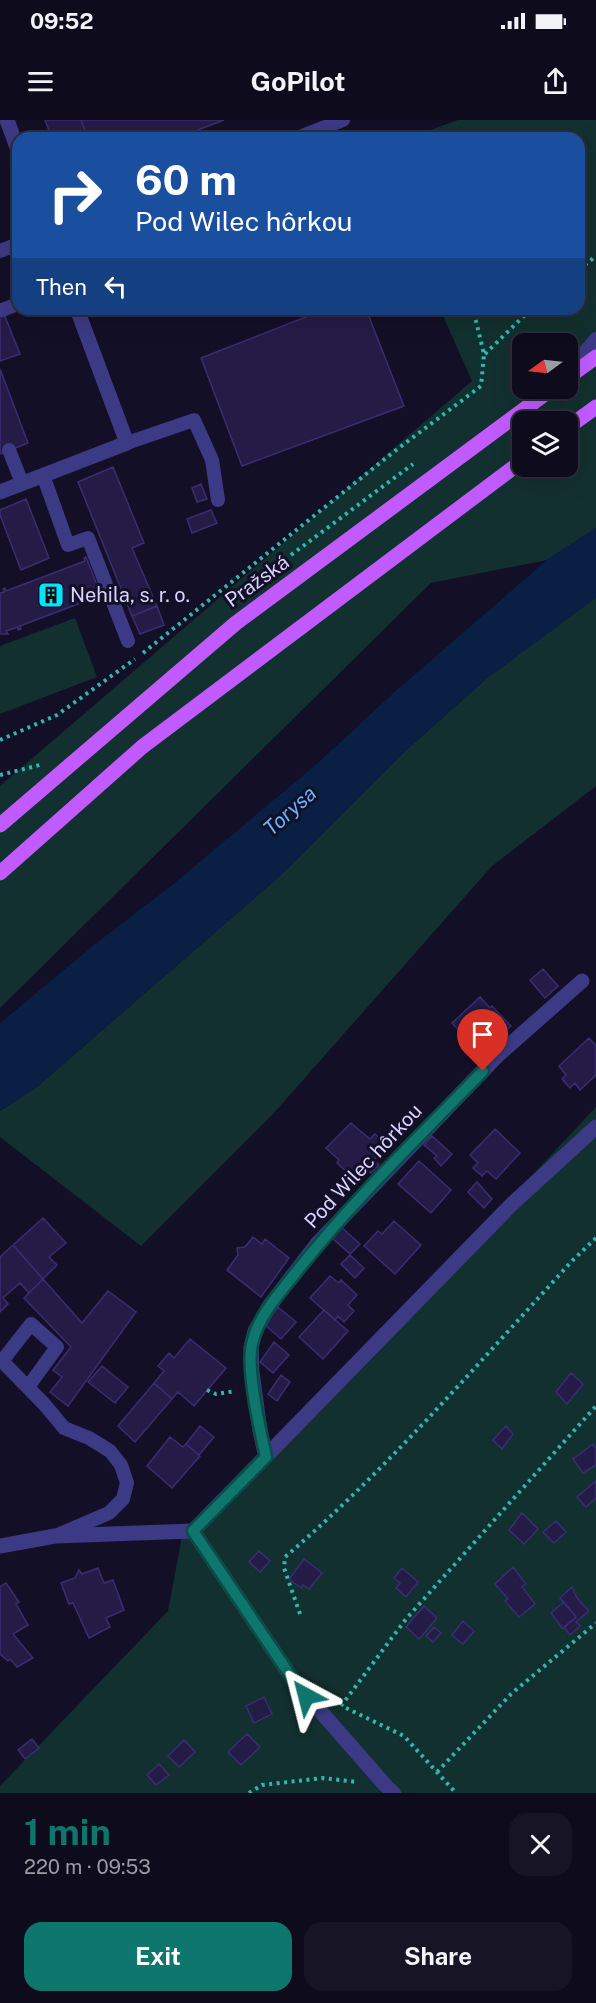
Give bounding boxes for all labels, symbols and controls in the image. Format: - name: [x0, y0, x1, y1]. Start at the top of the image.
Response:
- text: 09:52: [30, 8, 93, 34]
- icon: menu: [24, 65, 57, 98]
- text: GoPilot: [251, 65, 345, 97]
- icon: share: [539, 65, 572, 98]
- text: 60 m: [135, 155, 237, 204]
- icon: right: [36, 156, 114, 234]
- text: Pod Wilec hôrkou: [135, 205, 353, 237]
- icon: left: [99, 270, 132, 303]
- text: Then: [36, 274, 87, 300]
- north arrow: [512, 333, 578, 399]
- map controls: [512, 333, 578, 477]
- button: layers: [512, 411, 578, 477]
- street label: Pražská: [220, 550, 294, 612]
- building icon: Nehila, s. r. o.: [36, 580, 66, 610]
- place label: Nehila, s. r. o.: [70, 583, 190, 607]
- water label: Torysa: [258, 781, 321, 841]
- pin: [457, 1009, 508, 1071]
- icon: arrive: [466, 1018, 499, 1051]
- street label: Pod Wilec hôrkou: [299, 1099, 427, 1233]
- position arrow: [274, 1664, 338, 1728]
- text: 1 min: [24, 1811, 111, 1853]
- button: close: [509, 1813, 572, 1876]
- text: 220 m · 09:53: [24, 1855, 151, 1879]
- button: Exit: [24, 1922, 292, 1991]
- button: Share: [304, 1922, 572, 1991]

